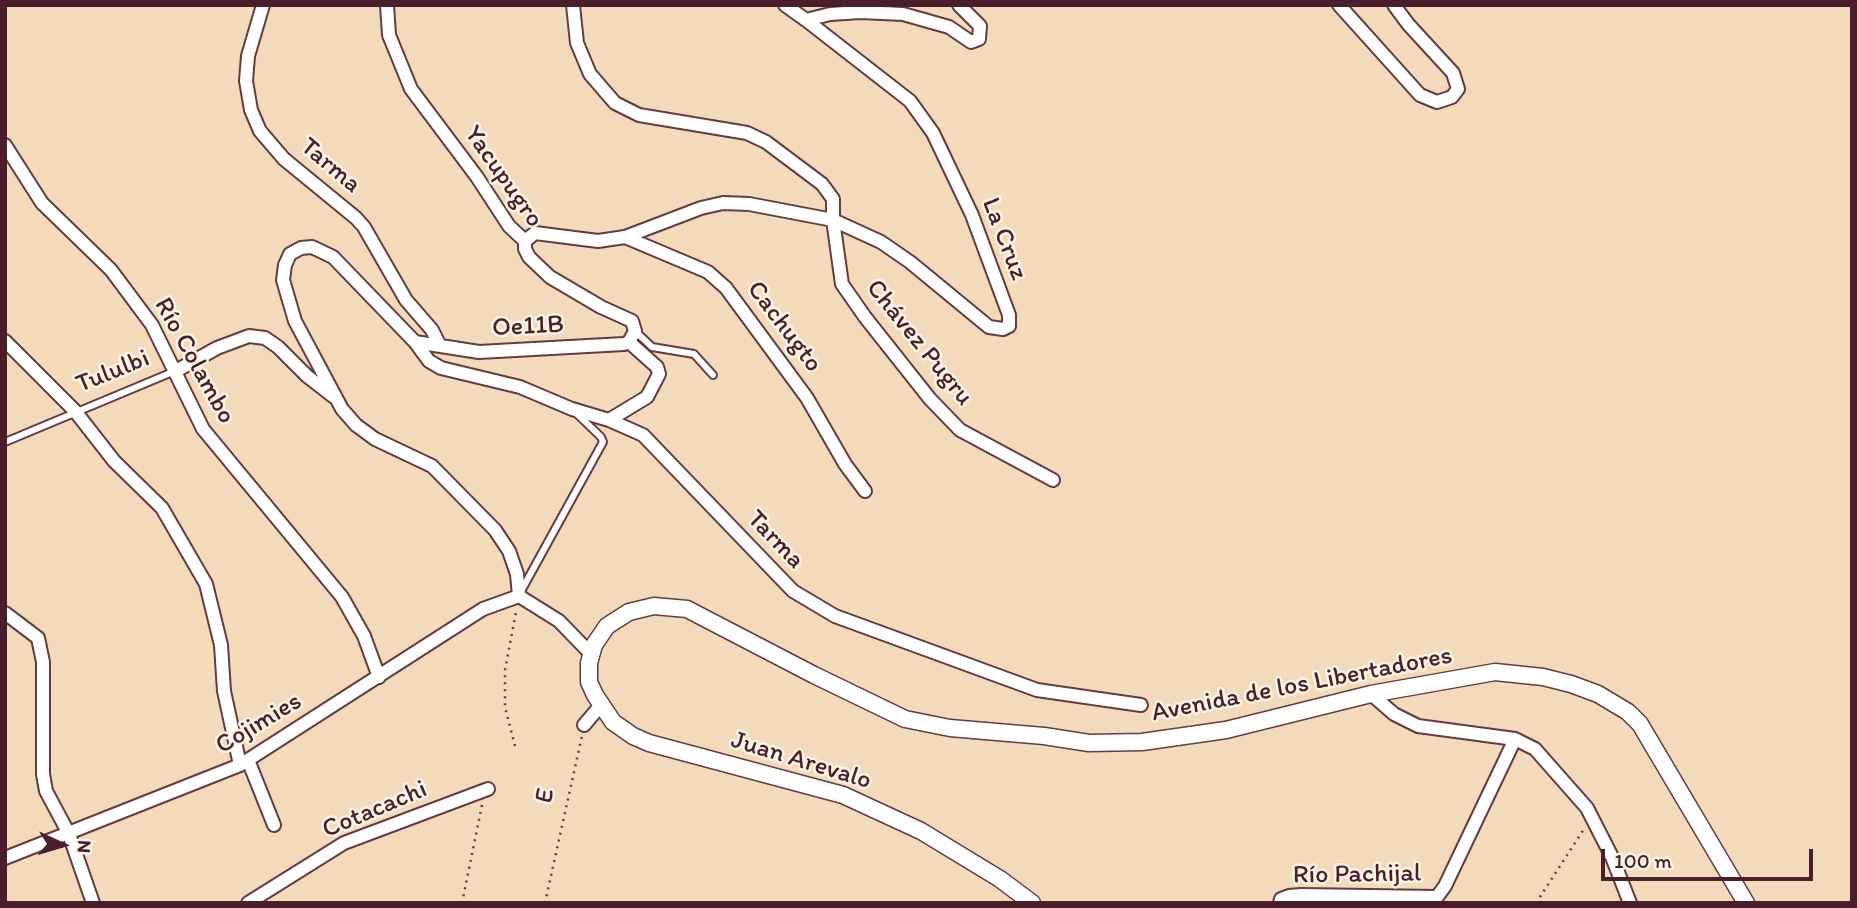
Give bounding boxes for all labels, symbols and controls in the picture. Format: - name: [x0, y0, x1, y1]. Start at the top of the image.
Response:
- street label: Yacupugro: [457, 120, 549, 234]
- street label: Tarma: [293, 132, 367, 200]
- street label: La Cruz: [974, 193, 1034, 285]
- street label: Chávez Pugru: [859, 274, 979, 412]
- street label: Cachugto: [740, 275, 828, 379]
- street label: Río Colambo: [147, 292, 241, 430]
- street label: Oe11B: [491, 310, 565, 344]
- street label: Tululbi: [72, 343, 154, 401]
- street label: Tarma: [740, 504, 810, 576]
- street label: Avenida de los Libertadores: [1149, 641, 1455, 729]
- street label: Cojimies: [210, 686, 308, 762]
- street label: Juan Arevalo: [727, 725, 875, 797]
- street label: Cotacachi: [318, 774, 432, 846]
- street label: E: [529, 786, 563, 806]
- north arrow: [28, 810, 98, 880]
- scale bar: [1605, 834, 1817, 878]
- text: N: [73, 839, 96, 854]
- text: 100 m: [1614, 848, 1672, 873]
- street label: Río Pachijal: [1292, 858, 1422, 892]

